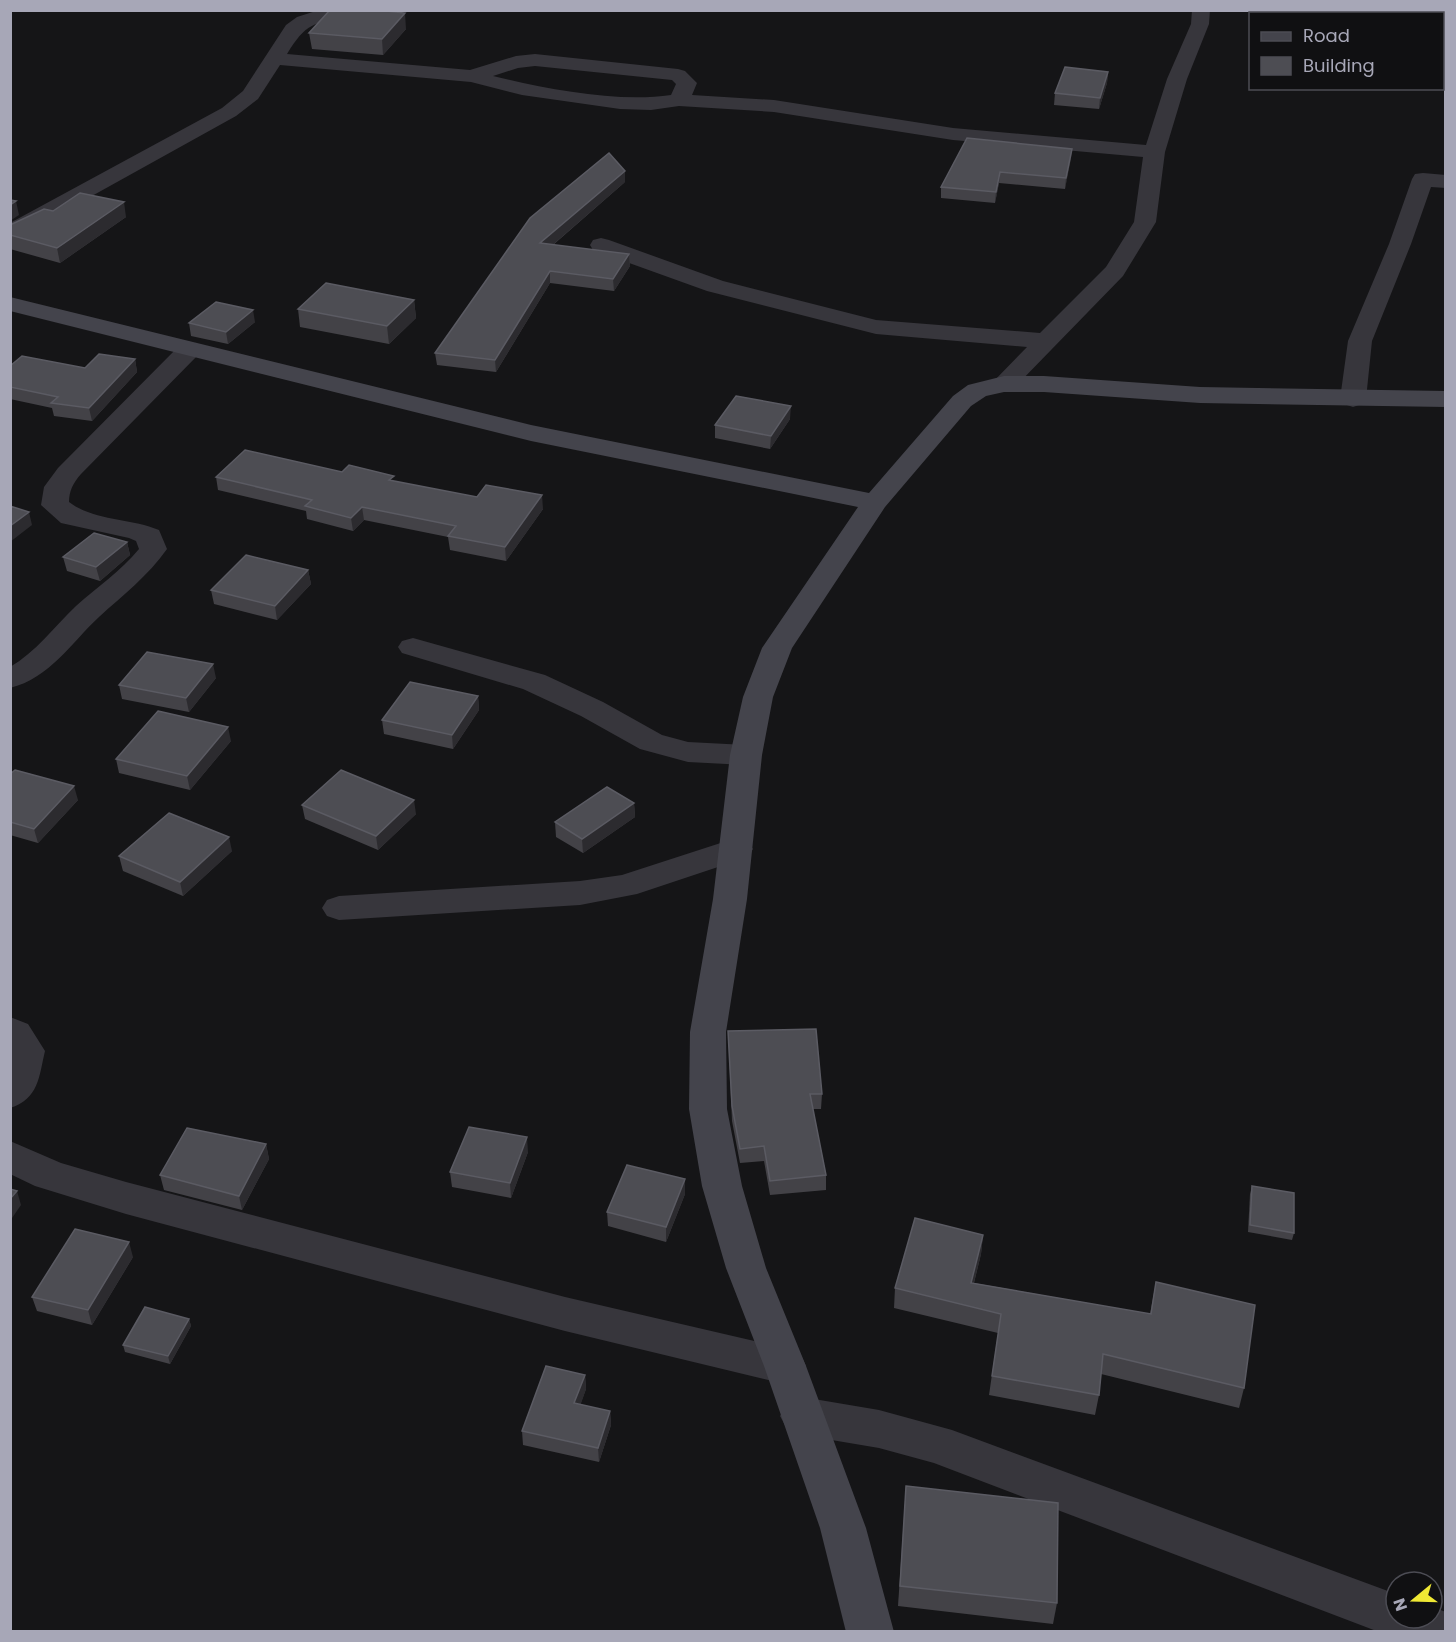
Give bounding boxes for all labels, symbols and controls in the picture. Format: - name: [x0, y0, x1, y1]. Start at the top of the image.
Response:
- legend: [1249, 12, 1444, 90]
- text: Road: [1303, 23, 1350, 48]
- text: Building: [1303, 53, 1375, 78]
- north arrow: [1384, 1570, 1444, 1630]
- text: N: [1387, 1595, 1413, 1614]

